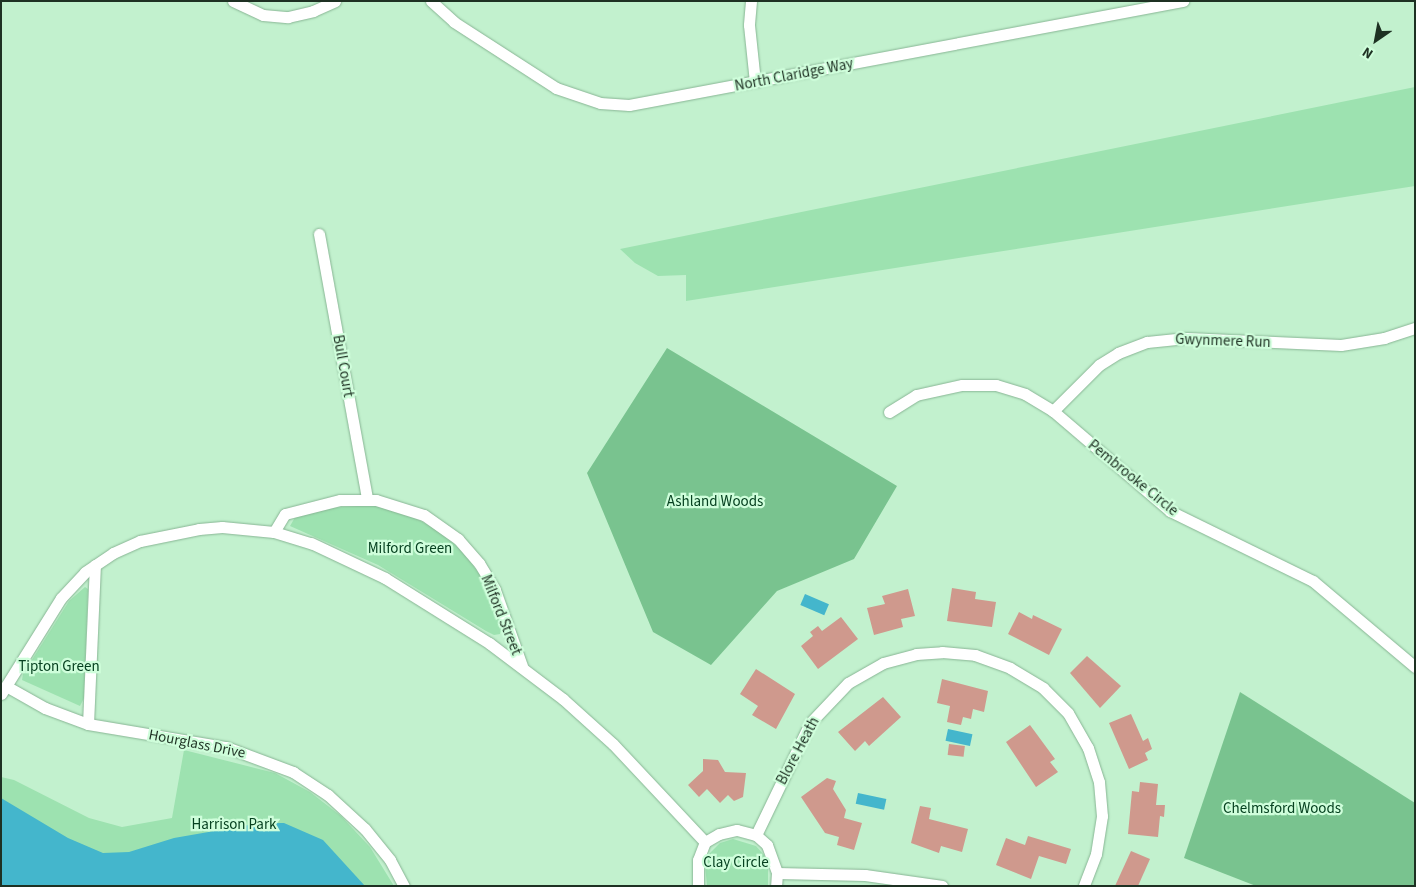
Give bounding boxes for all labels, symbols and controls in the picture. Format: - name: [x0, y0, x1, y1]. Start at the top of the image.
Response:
- north arrow: [1351, 15, 1401, 65]
- text: N: [1358, 42, 1377, 64]
- street label: North Claridge Way: [733, 55, 855, 95]
- street label: Gwynmere Run: [1175, 330, 1271, 352]
- street label: Bull Court: [329, 334, 357, 398]
- street label: Pembrooke Circle: [1084, 436, 1182, 520]
- park label: Ashland Woods: [667, 493, 763, 511]
- park label: Milford Green: [368, 540, 452, 558]
- street label: Milford Street: [477, 572, 525, 658]
- park label: Tipton Green: [18, 658, 100, 676]
- street label: Blore Heath: [773, 714, 823, 788]
- street label: Hourglass Drive: [147, 726, 247, 762]
- park label: Chelmsford Woods: [1223, 800, 1341, 818]
- park label: Harrison Park: [191, 816, 277, 834]
- park label: Clay Circle: [703, 854, 769, 872]

